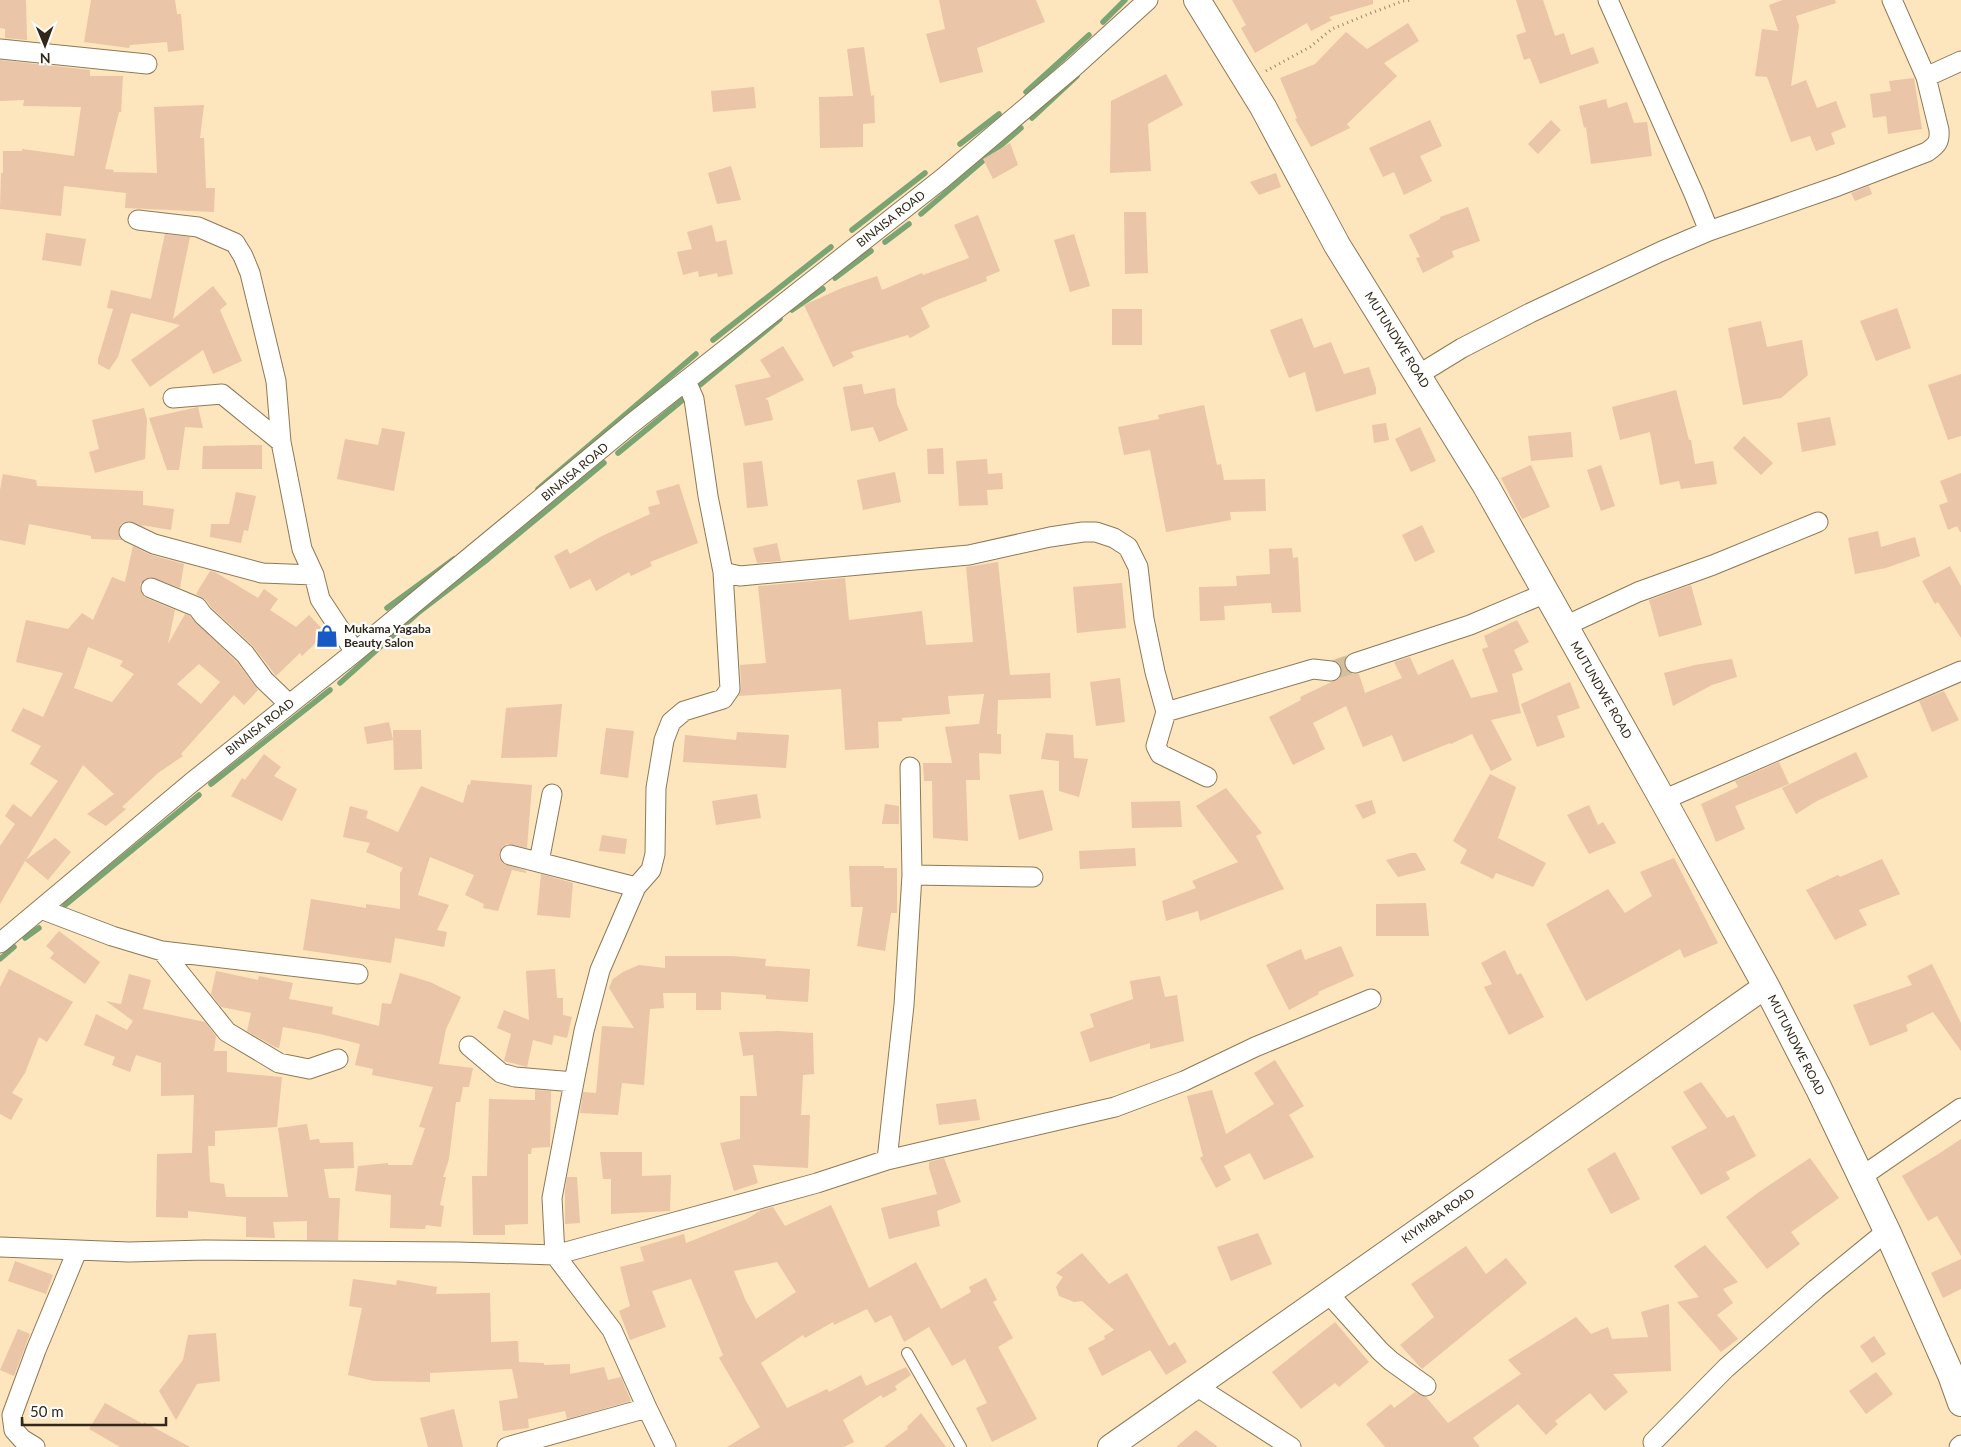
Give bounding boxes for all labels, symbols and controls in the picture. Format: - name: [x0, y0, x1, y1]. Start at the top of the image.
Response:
- north arrow: [20, 20, 70, 70]
- text: N: [40, 50, 51, 67]
- street label: BINAISA ROAD: [853, 187, 928, 250]
- street label: MUTUNDWE ROAD: [1362, 289, 1433, 391]
- street label: BINAISA ROAD: [538, 439, 611, 504]
- place label: Mukama Yagaba Beauty Salon: [344, 621, 431, 650]
- shop icon: Mukama Yagaba Beauty Salon: [314, 623, 340, 649]
- street label: MUTUNDWE ROAD: [1567, 638, 1636, 741]
- street label: BINAISA ROAD: [222, 695, 297, 758]
- street label: MUTUNDWE ROAD: [1765, 992, 1828, 1097]
- street label: KIYIMBA ROAD: [1398, 1185, 1477, 1246]
- scale bar: [22, 1394, 166, 1426]
- text: 50 m: [30, 1402, 64, 1420]

